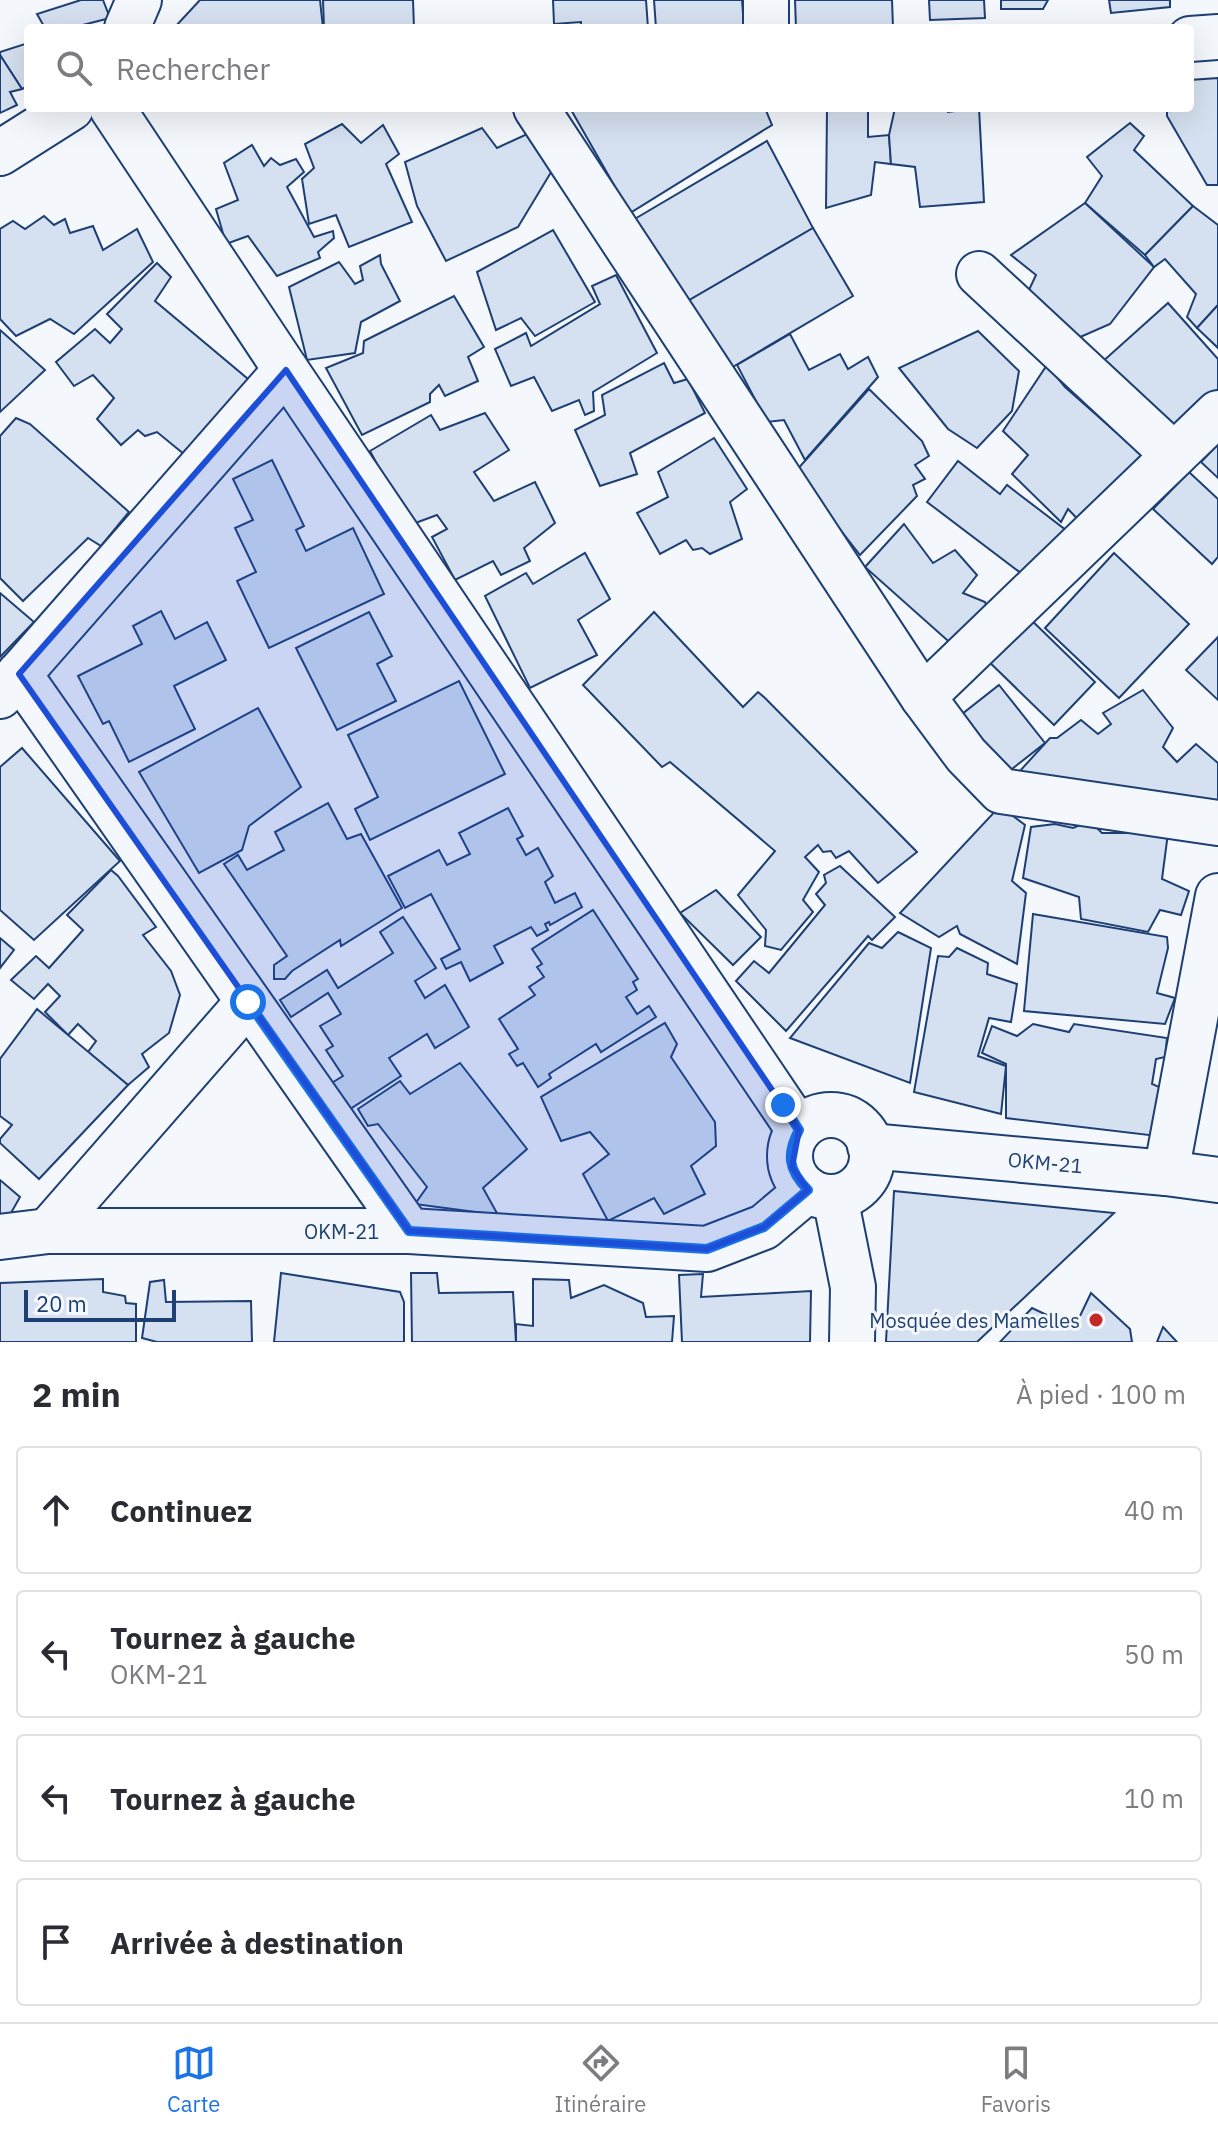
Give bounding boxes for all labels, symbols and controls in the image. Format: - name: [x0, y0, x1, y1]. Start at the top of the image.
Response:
- search box: [24, 24, 1194, 112]
- icon: search: [52, 46, 96, 90]
- text: Rechercher: [116, 49, 270, 88]
- route start: [230, 984, 266, 1020]
- route end: [765, 1087, 801, 1123]
- street label: OKM-21: [1007, 1145, 1084, 1179]
- street label: OKM-21: [304, 1218, 379, 1245]
- scale bar: [24, 1286, 176, 1322]
- text: 20 m: [36, 1289, 87, 1318]
- place label: Mosquée des Mamelles: [869, 1307, 1080, 1334]
- marker: Mosquée des Mamelles: [1087, 1311, 1105, 1329]
- text: 2 min: [32, 1372, 121, 1416]
- text: À pied · 100 m: [1016, 1377, 1186, 1411]
- icon: ahead: [34, 1488, 78, 1532]
- text: Continuez: [110, 1491, 252, 1530]
- text: 40 m: [1124, 1493, 1184, 1527]
- text: Tournez à gauche: [110, 1618, 356, 1657]
- icon: left: [34, 1632, 78, 1676]
- text: 50 m: [1124, 1637, 1184, 1671]
- text: OKM-21: [110, 1657, 208, 1691]
- icon: left: [34, 1776, 78, 1820]
- text: Tournez à gauche: [110, 1779, 356, 1818]
- text: 10 m: [1124, 1781, 1184, 1815]
- icon: arrive: [34, 1920, 78, 1964]
- text: Arrivée à destination: [110, 1923, 404, 1962]
- tab: Carte: [167, 2041, 220, 2118]
- tab: Itinéraire: [555, 2041, 646, 2118]
- tab: Favoris: [981, 2041, 1051, 2118]

